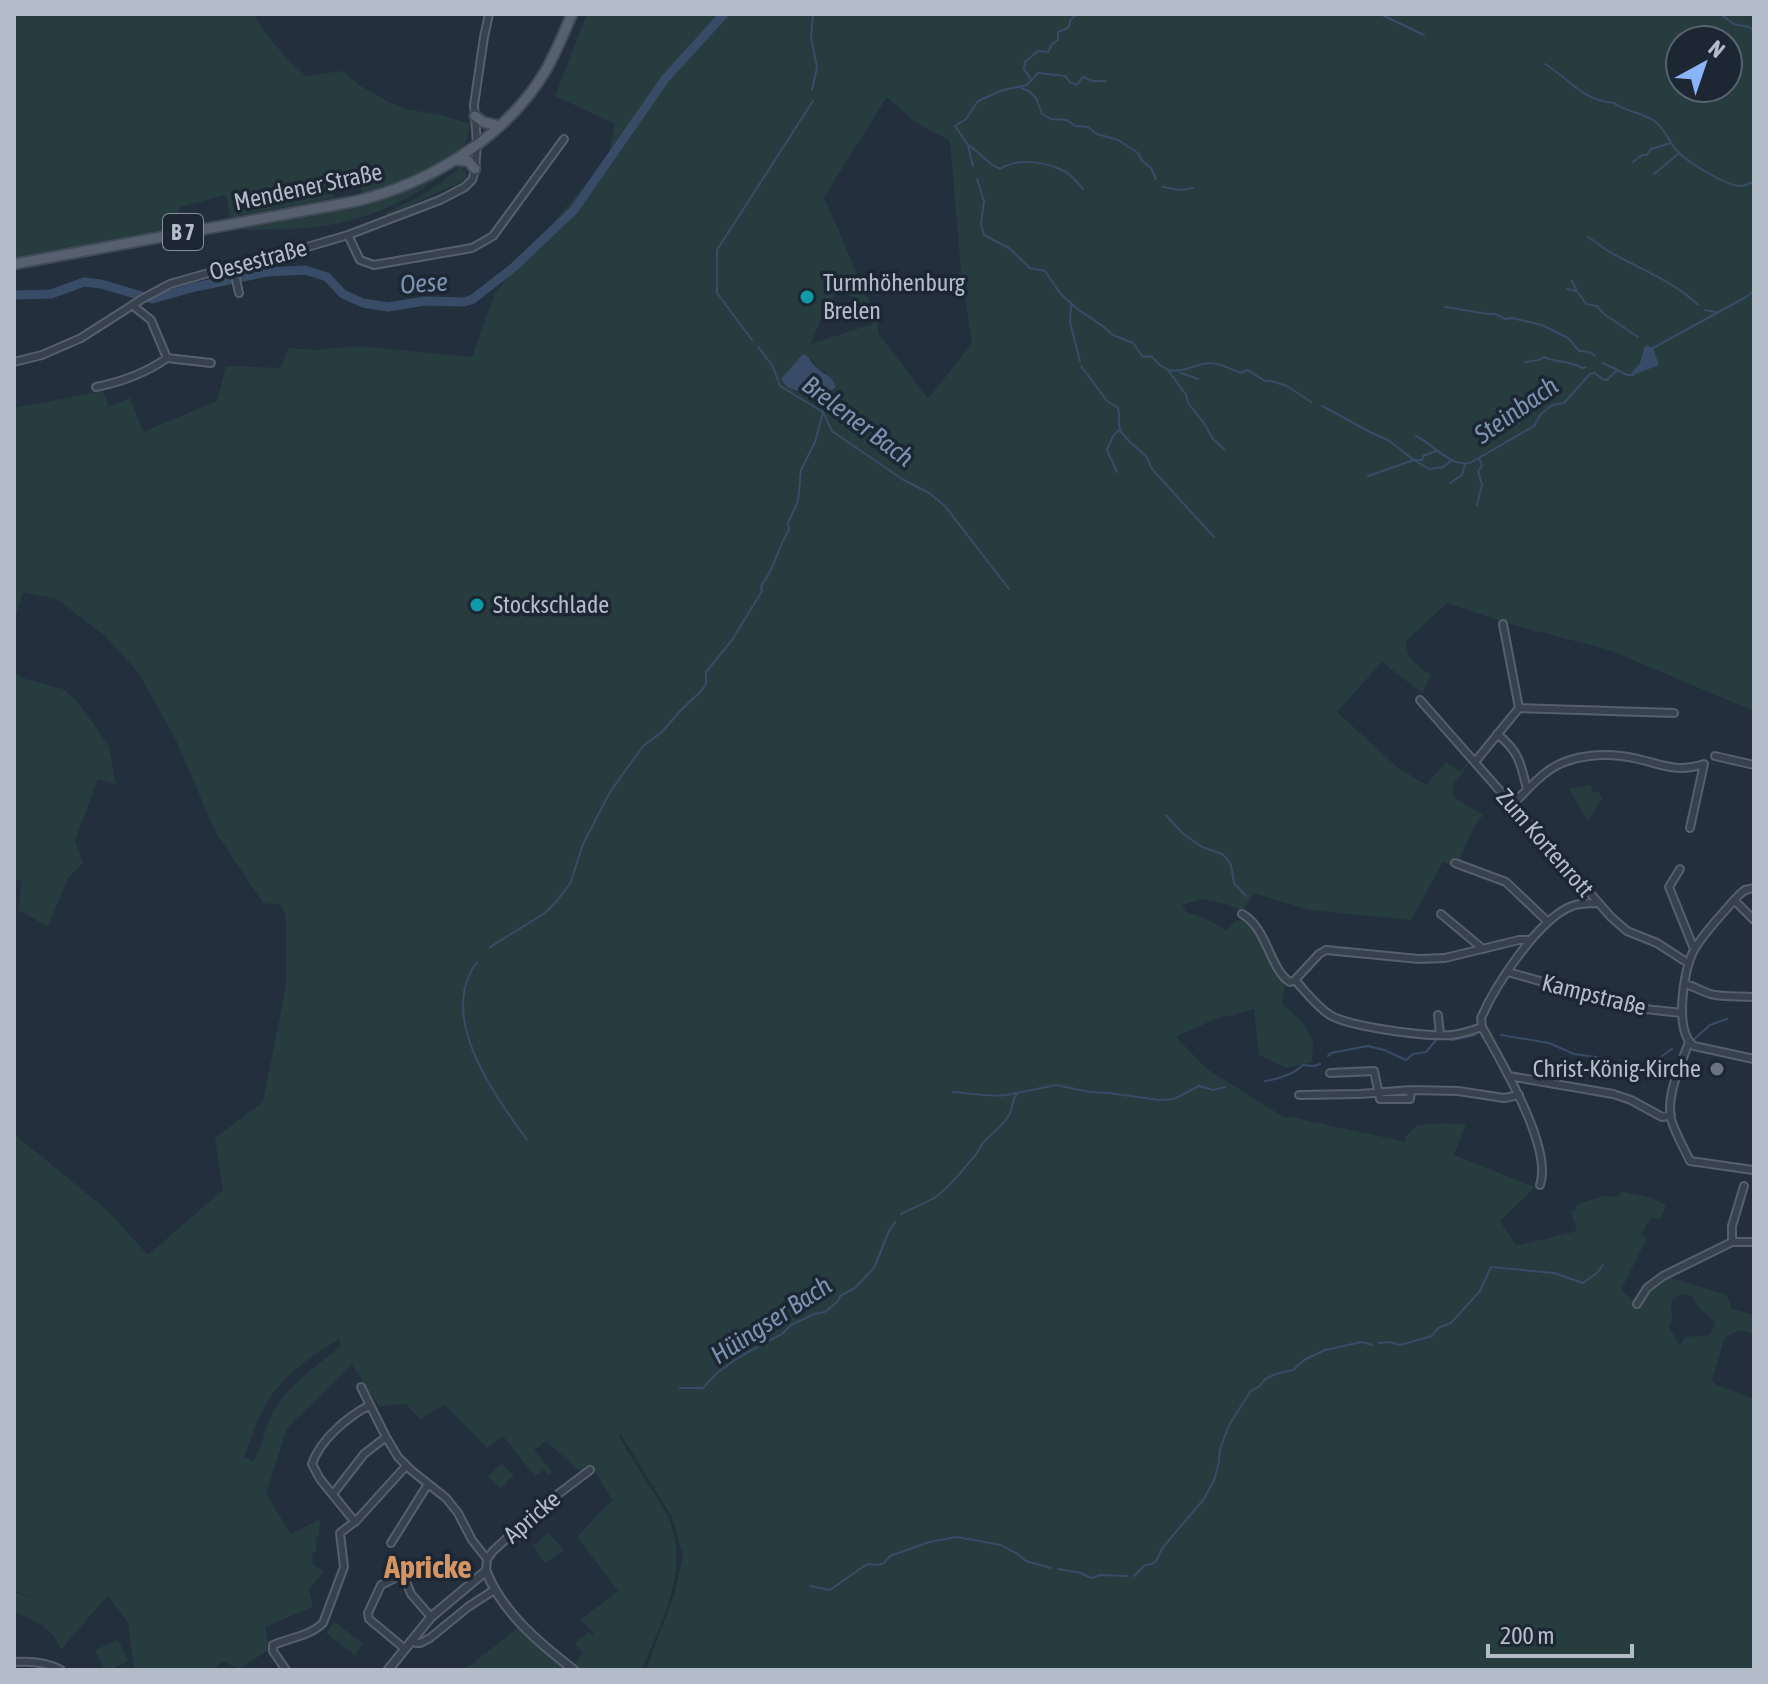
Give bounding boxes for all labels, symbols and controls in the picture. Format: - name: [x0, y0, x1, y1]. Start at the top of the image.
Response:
- north arrow: [1664, 24, 1744, 104]
- text: N: [1704, 35, 1730, 63]
- street label: Mendener Straße: [231, 158, 384, 215]
- road number: B 7: [163, 214, 203, 250]
- street label: Oesestraße: [206, 234, 309, 285]
- water label: Oese: [399, 266, 449, 300]
- place label: Turmhöhenburg Brelen: [823, 269, 966, 324]
- marker: Turmhöhenburg Brelen: [798, 288, 816, 306]
- water label: Brelener Bach: [796, 369, 920, 473]
- water label: Steinbach: [1468, 370, 1564, 450]
- place label: Stockschlade: [493, 591, 609, 618]
- marker: Stockschlade: [468, 596, 486, 614]
- street label: Zum Kortenrott: [1491, 783, 1599, 902]
- street label: Kampstraße: [1539, 969, 1649, 1020]
- place label: Christ-König-Kirche: [1533, 1055, 1701, 1082]
- marker: Christ-König-Kirche: [1708, 1060, 1726, 1078]
- water label: Hüingser Bach: [705, 1270, 837, 1370]
- street label: Apricke: [498, 1485, 565, 1548]
- district label: Apricke: [383, 1548, 472, 1585]
- scale bar: [1488, 1608, 1632, 1658]
- text: 200 m: [1500, 1622, 1554, 1649]

